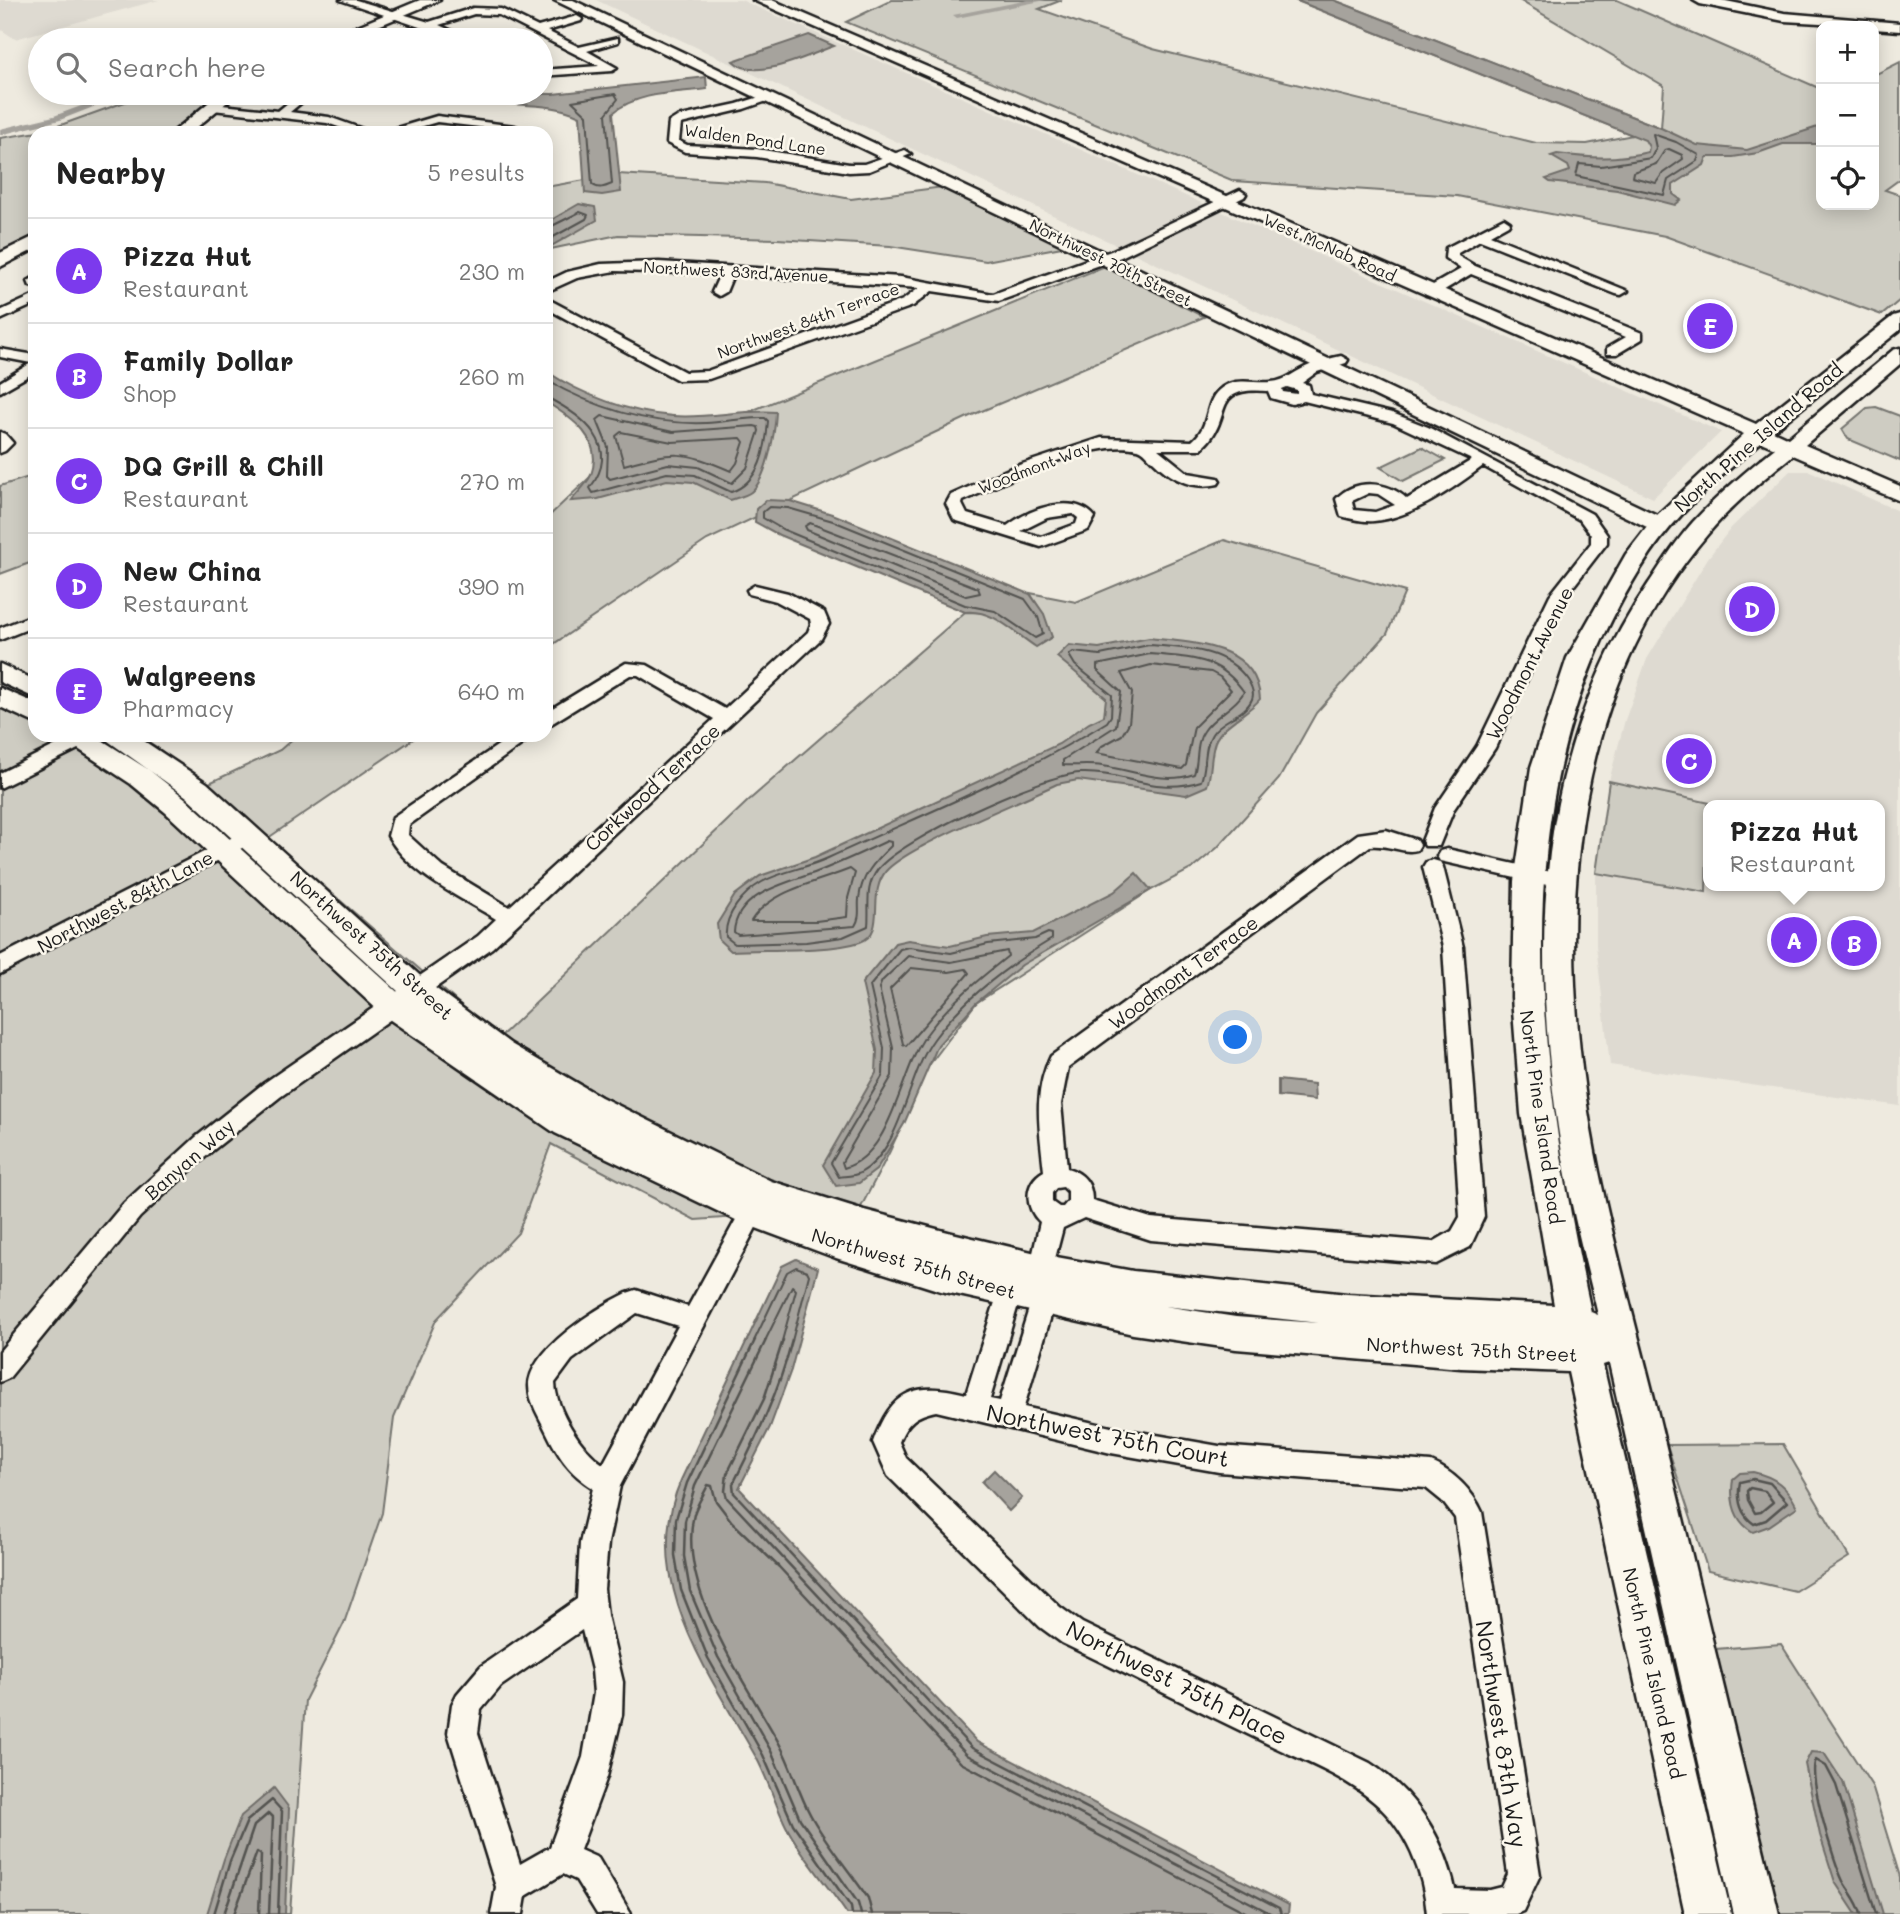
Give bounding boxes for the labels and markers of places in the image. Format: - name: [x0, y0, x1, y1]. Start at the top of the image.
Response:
- pin: E: [1687, 300, 1733, 352]
- pin: D: [1729, 583, 1775, 635]
- pin: C: [1666, 735, 1712, 787]
- pin: A: [1771, 914, 1817, 966]
- pin: B: [1831, 917, 1877, 969]

